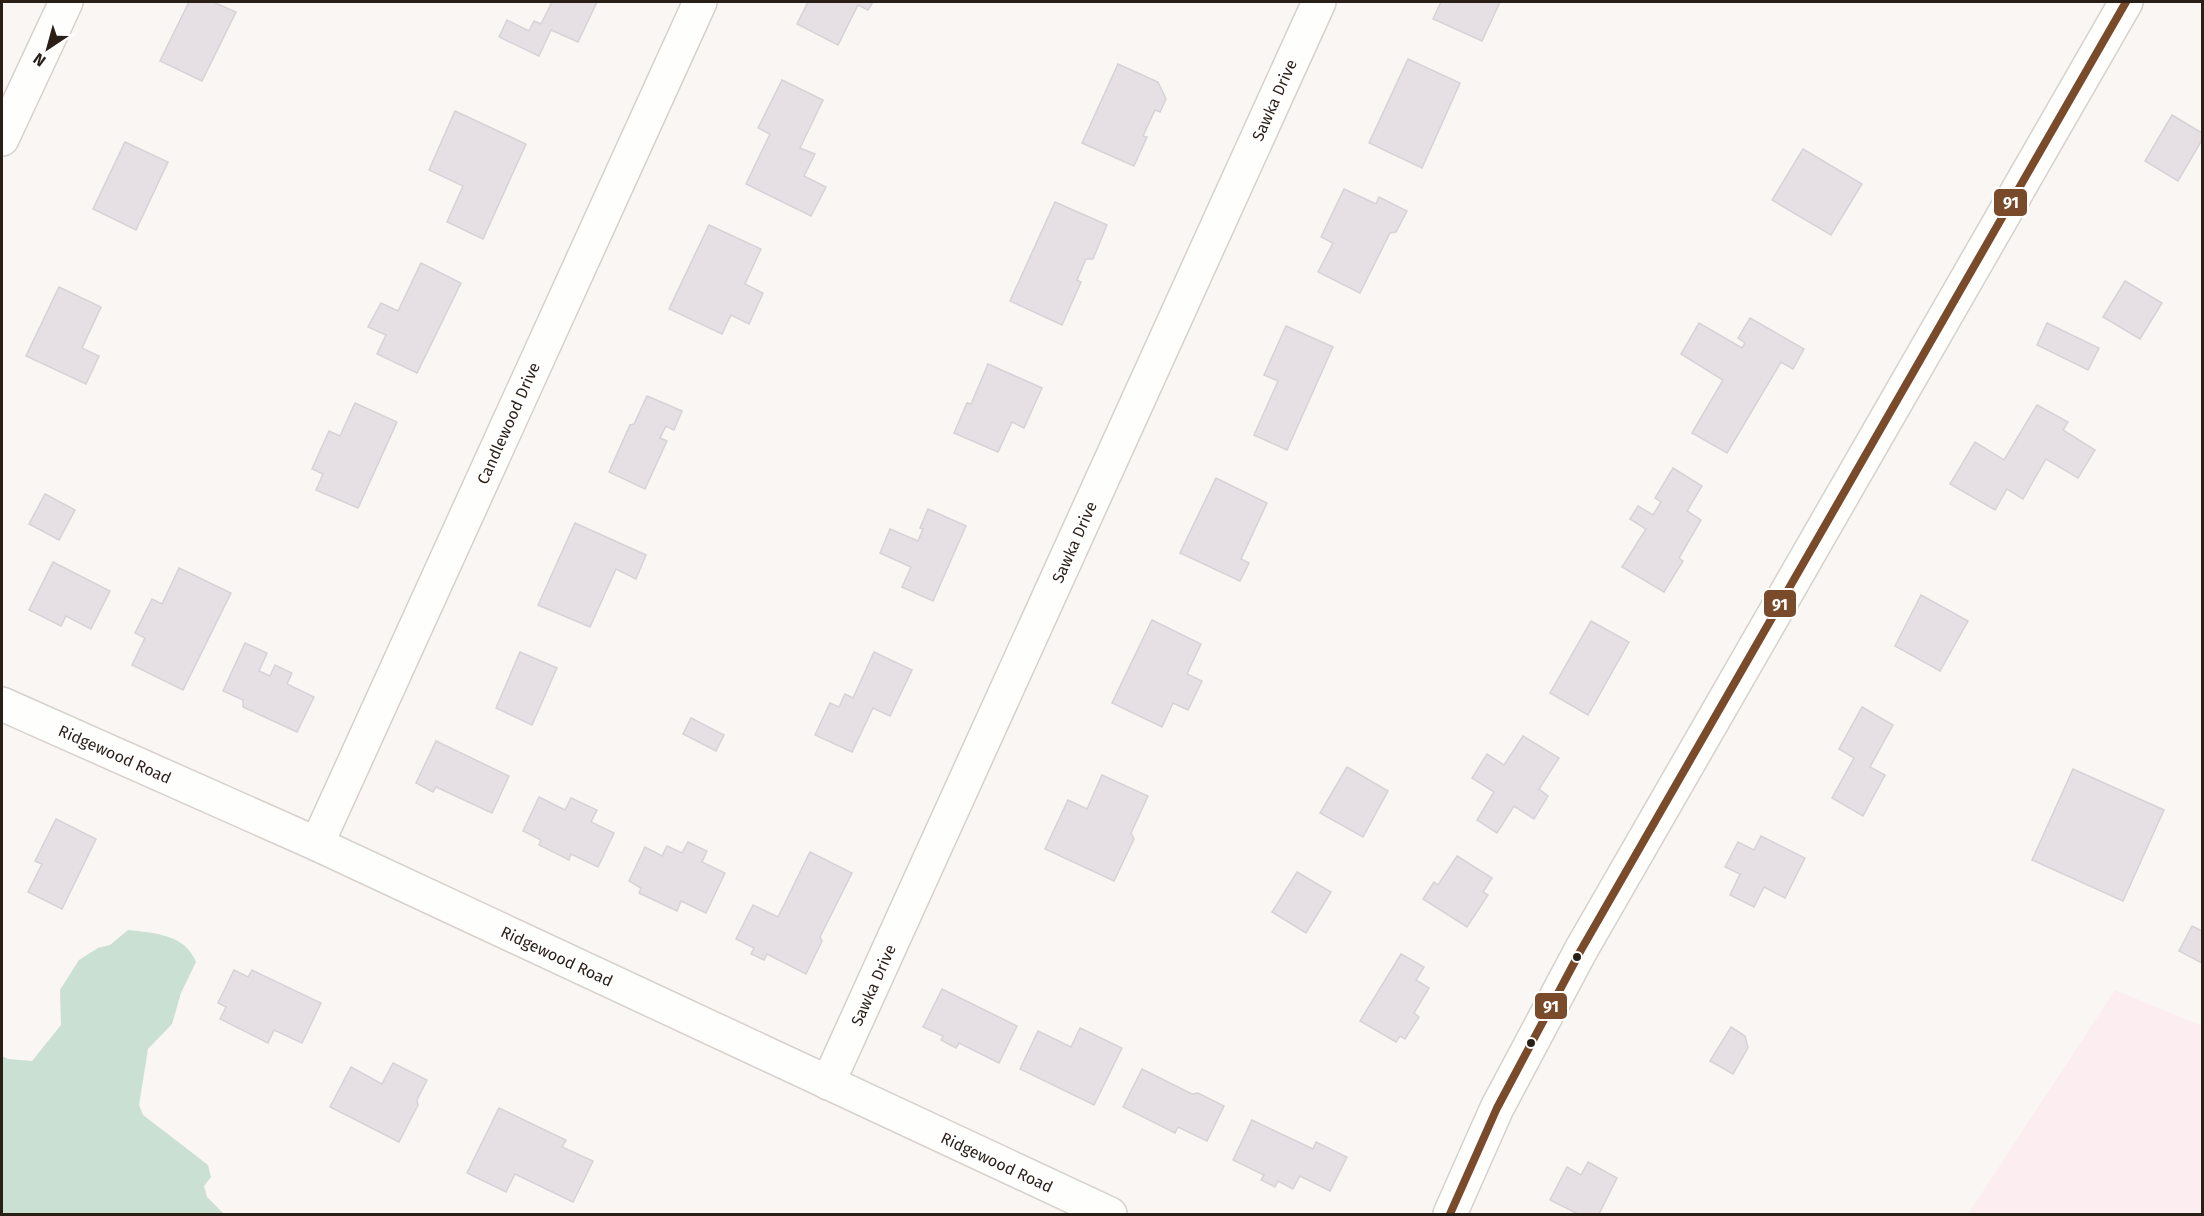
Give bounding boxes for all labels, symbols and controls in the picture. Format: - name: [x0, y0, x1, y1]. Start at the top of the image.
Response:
- north arrow: [18, 18, 78, 78]
- text: N: [30, 49, 49, 71]
- street label: Sawka Drive: [1248, 56, 1301, 144]
- line badge: 91: [1993, 188, 2028, 217]
- text: 91: [2003, 193, 2019, 212]
- street label: Candlewood Drive: [473, 359, 544, 487]
- street label: Sawka Drive: [1048, 498, 1101, 586]
- line badge: 91: [1763, 589, 1797, 618]
- text: 91: [1772, 595, 1788, 614]
- street label: Ridgewood Road: [55, 721, 174, 788]
- street label: Ridgewood Road: [498, 922, 616, 991]
- street label: Sawka Drive: [847, 941, 900, 1029]
- unlabelled marker: [1571, 951, 1583, 963]
- line badge: 91: [1534, 992, 1568, 1020]
- text: 91: [1543, 997, 1559, 1016]
- unlabelled marker: [1525, 1037, 1537, 1049]
- street label: Ridgewood Road: [938, 1128, 1056, 1197]

